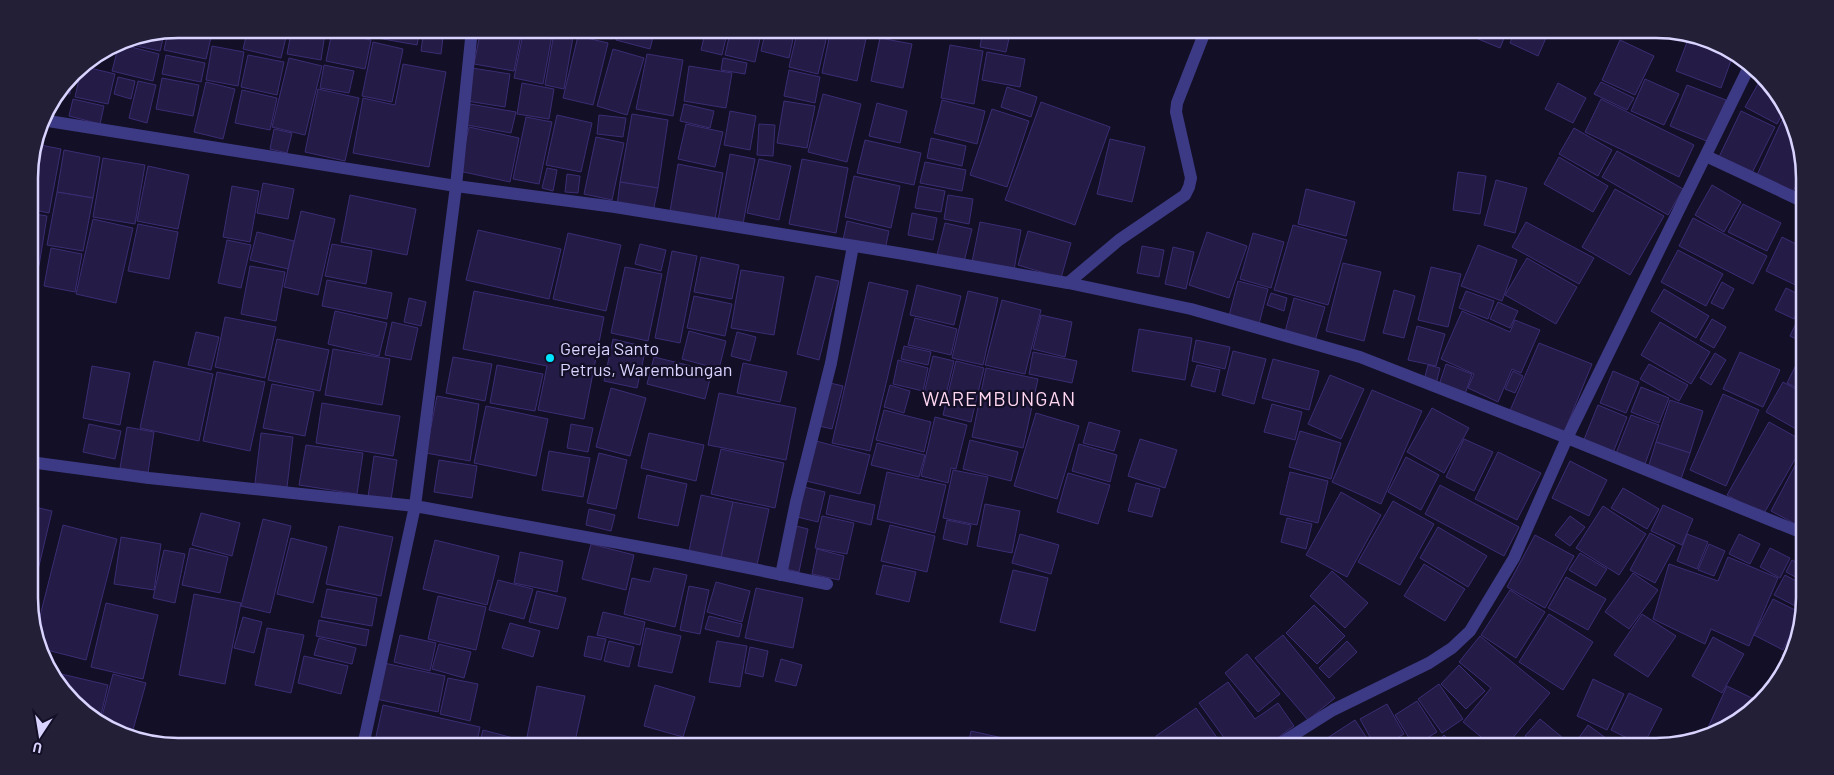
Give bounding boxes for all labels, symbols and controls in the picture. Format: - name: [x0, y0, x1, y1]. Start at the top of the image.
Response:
- place label: Gereja Santo Petrus, Warembungan: [560, 337, 732, 380]
- marker: Gereja Santo Petrus, Warembungan: [544, 352, 556, 364]
- district label: WAREMBUNGAN: [922, 386, 1076, 410]
- north arrow: [15, 710, 65, 760]
- text: U: [31, 739, 43, 757]

